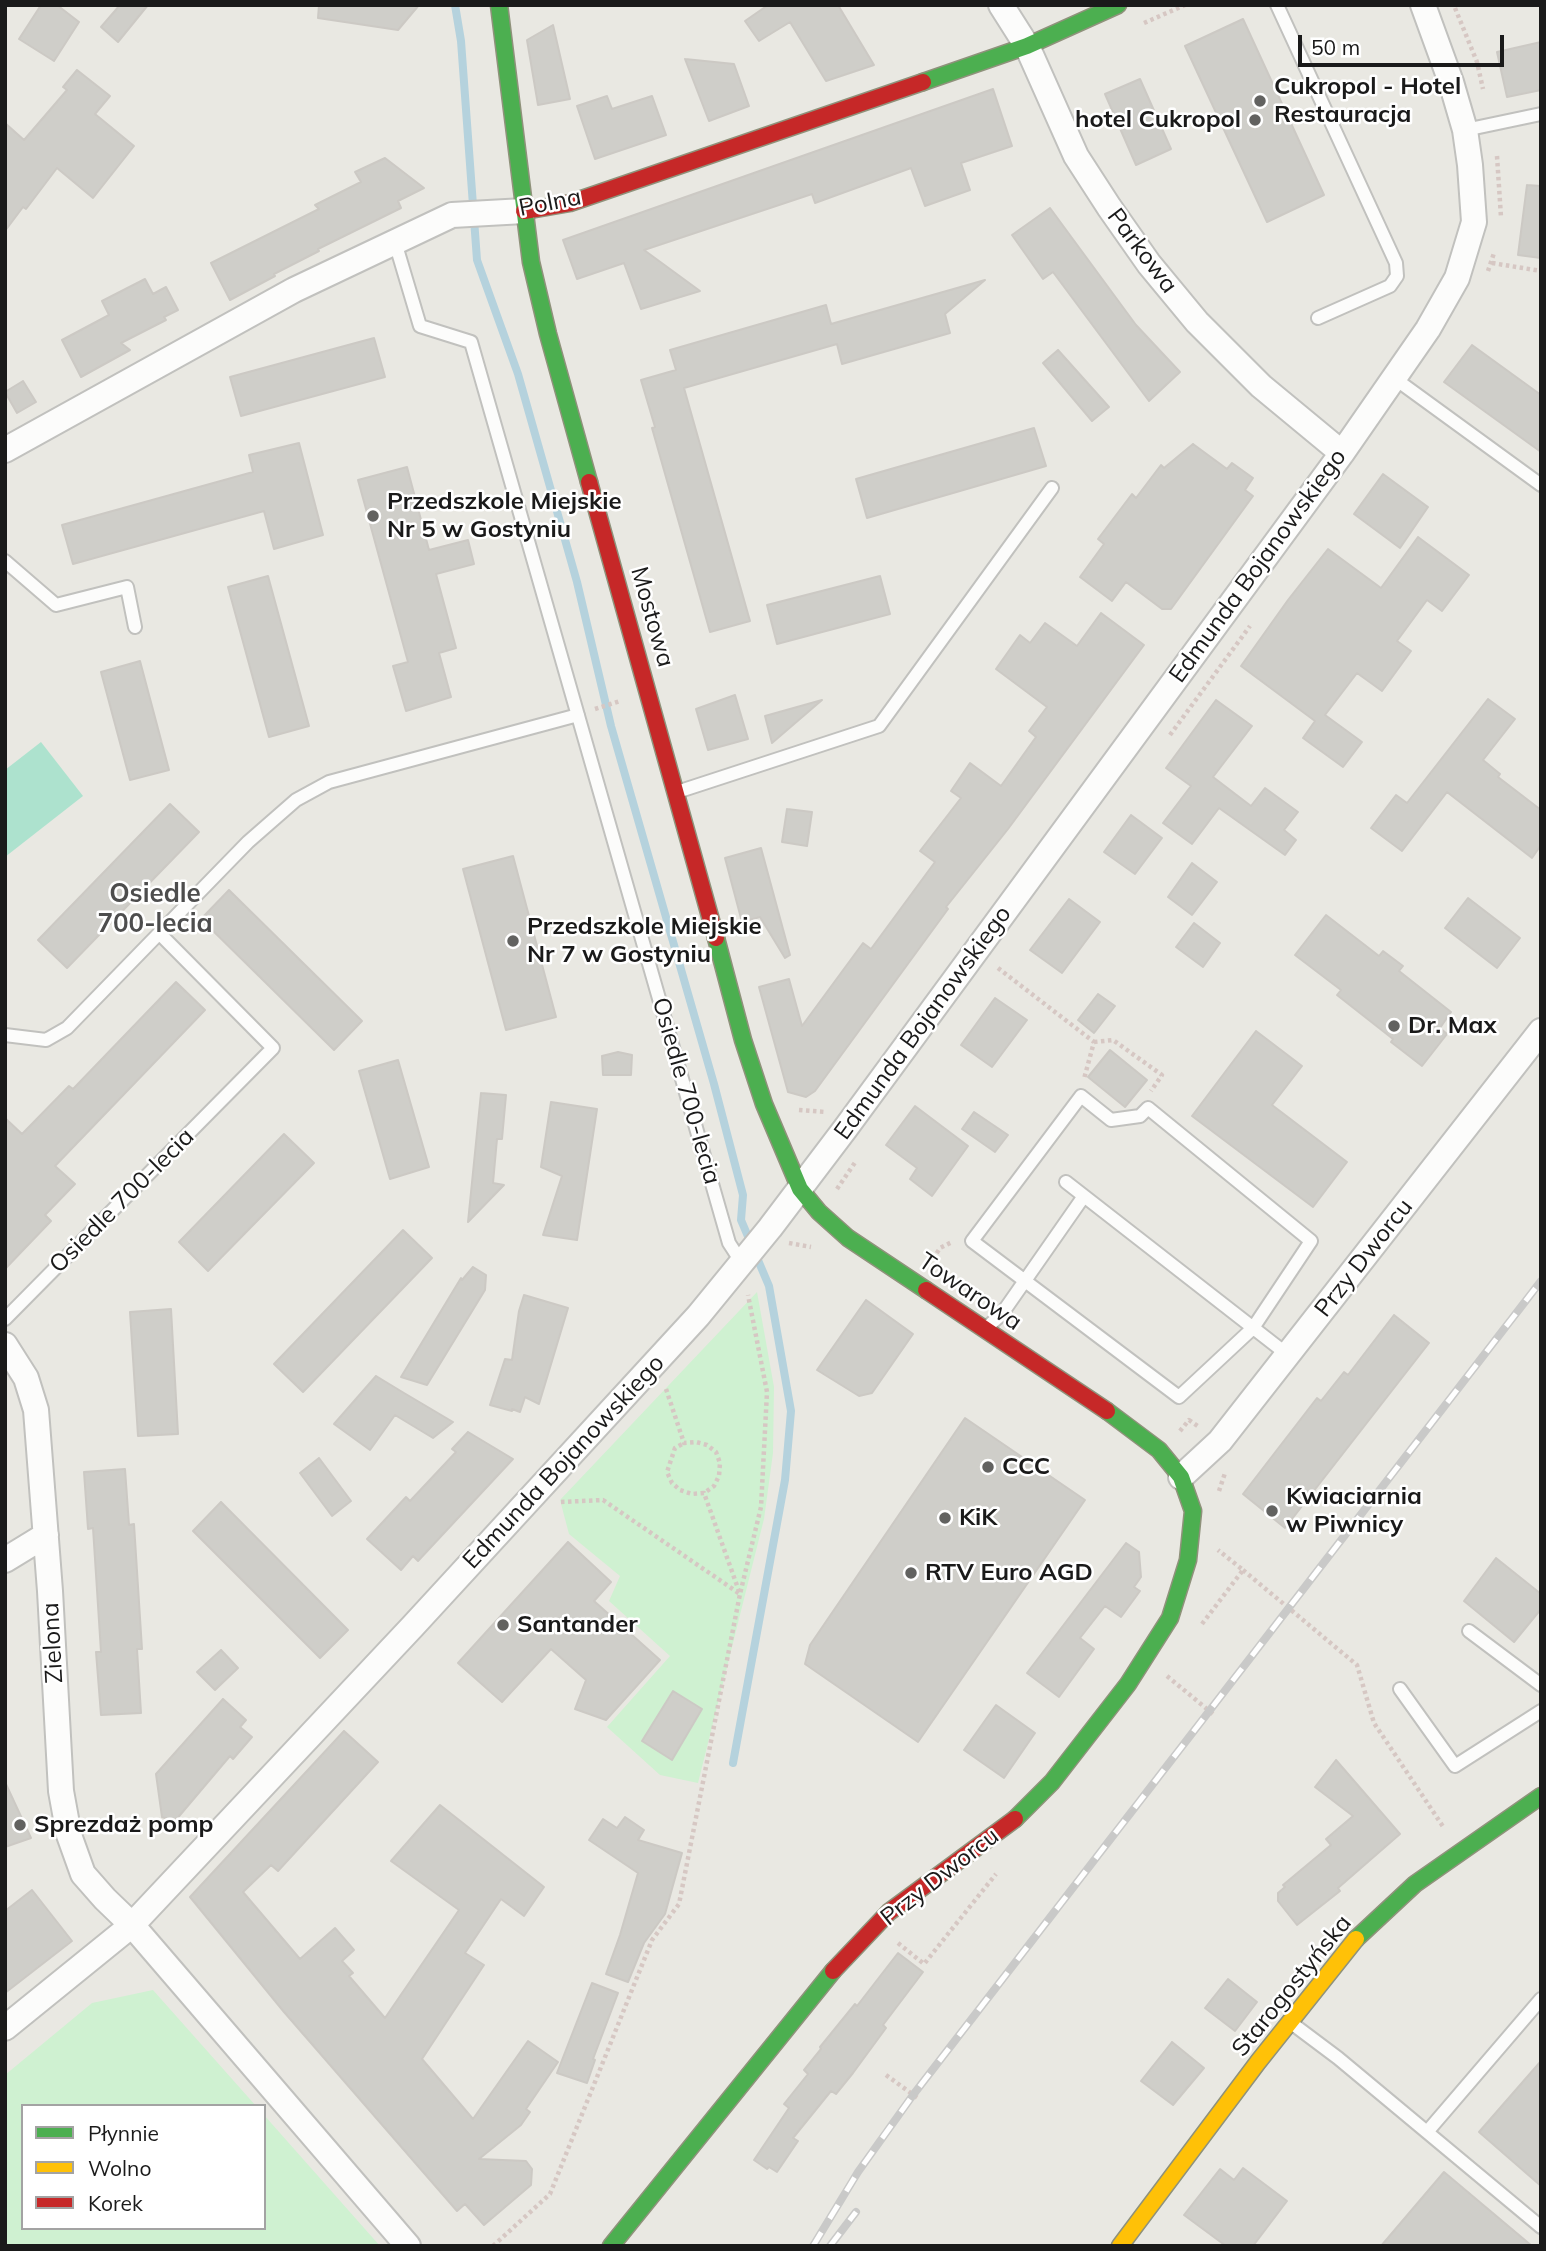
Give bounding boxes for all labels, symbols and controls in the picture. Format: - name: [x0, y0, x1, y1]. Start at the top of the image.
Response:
- scale bar: [1301, 21, 1508, 65]
- text: 50 m: [1311, 34, 1360, 60]
- place label: Cukropol - Hotel Restauracja: [1274, 73, 1461, 129]
- marker: Cukropol - Hotel Restauracja: [1252, 93, 1268, 109]
- place label: hotel Cukropol: [1075, 106, 1241, 134]
- marker: hotel Cukropol: [1247, 112, 1263, 128]
- street label: Polna: [516, 183, 584, 223]
- street label: Parkowa: [1101, 203, 1183, 299]
- street label: Edmunda Bojanowskiego: [1163, 443, 1353, 689]
- place label: Przedszkole Miejskie Nr 5 w Gostyniu: [387, 488, 622, 544]
- marker: Przedszkole Miejskie Nr 5 w Gostyniu: [365, 508, 381, 524]
- street label: Mostowa: [624, 564, 680, 670]
- district label: Osiedle 700-lecia: [97, 878, 213, 940]
- street label: Edmunda Bojanowskiego: [828, 900, 1018, 1146]
- place label: Przedszkole Miejskie Nr 7 w Gostyniu: [527, 913, 762, 969]
- marker: Przedszkole Miejskie Nr 7 w Gostyniu: [505, 933, 521, 949]
- street label: Osiedle 700-lecia: [646, 994, 726, 1188]
- place label: Dr. Max: [1408, 1012, 1497, 1040]
- marker: Dr. Max: [1386, 1018, 1402, 1034]
- street label: Osiedle 700-lecia: [44, 1123, 200, 1279]
- street label: Przy Dworcu: [1309, 1193, 1419, 1323]
- street label: Towarowa: [913, 1247, 1027, 1337]
- street label: Edmunda Bojanowskiego: [457, 1349, 671, 1575]
- place label: CCC: [1002, 1453, 1050, 1481]
- marker: CCC: [980, 1459, 996, 1475]
- place label: Kwiaciarnia w Piwnicy: [1286, 1483, 1422, 1539]
- marker: Kwiaciarnia w Piwnicy: [1264, 1503, 1280, 1519]
- place label: KiK: [959, 1504, 997, 1532]
- marker: KiK: [937, 1510, 953, 1526]
- place label: RTV Euro AGD: [925, 1559, 1093, 1587]
- marker: RTV Euro AGD: [903, 1565, 919, 1581]
- street label: Zielona: [37, 1602, 69, 1684]
- place label: Santander: [517, 1611, 638, 1639]
- marker: Santander: [495, 1617, 511, 1633]
- place label: Sprezdaż pomp: [34, 1811, 213, 1839]
- marker: Sprezdaż pomp: [12, 1817, 28, 1833]
- street label: Przy Dworcu: [875, 1822, 1005, 1932]
- street label: Starogostyńska: [1226, 1909, 1358, 2063]
- legend: [21, 2104, 266, 2230]
- text: Płynnie: [88, 2120, 159, 2146]
- text: Wolno: [88, 2155, 151, 2181]
- text: Korek: [88, 2190, 143, 2216]

